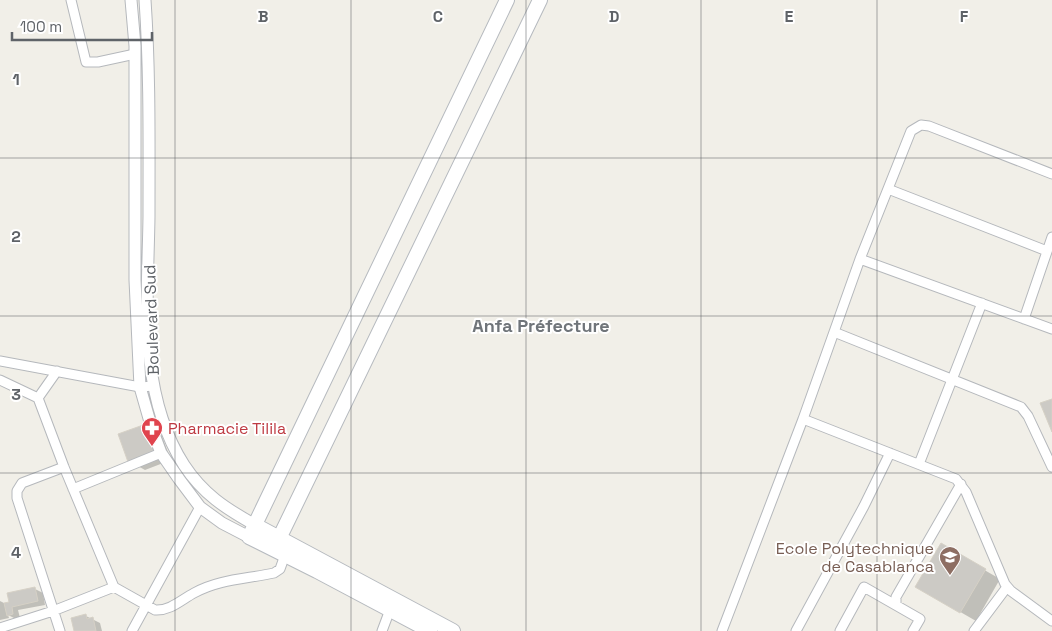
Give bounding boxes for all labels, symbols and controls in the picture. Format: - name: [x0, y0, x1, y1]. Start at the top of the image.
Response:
- text: B: [258, 6, 268, 27]
- text: C: [433, 6, 443, 27]
- text: D: [609, 6, 619, 27]
- text: E: [785, 6, 794, 27]
- text: F: [960, 6, 969, 27]
- scale bar: [12, 10, 152, 42]
- text: 100 m: [20, 17, 62, 36]
- text: 1: [12, 69, 20, 90]
- text: 2: [11, 226, 21, 247]
- street label: Boulevard Sud: [139, 264, 164, 376]
- district label: Anfa Préfecture: [472, 314, 610, 337]
- text: 3: [11, 384, 21, 405]
- pharmacy icon: Pharmacie Tilila: [140, 416, 164, 447]
- place label: Pharmacie Tilila: [168, 418, 286, 439]
- place label: Ecole Polytechnique de Casablanca: [776, 538, 934, 577]
- text: 4: [11, 542, 21, 563]
- school or university icon: Ecole Polytechnique de Casablanca: [938, 545, 962, 576]

